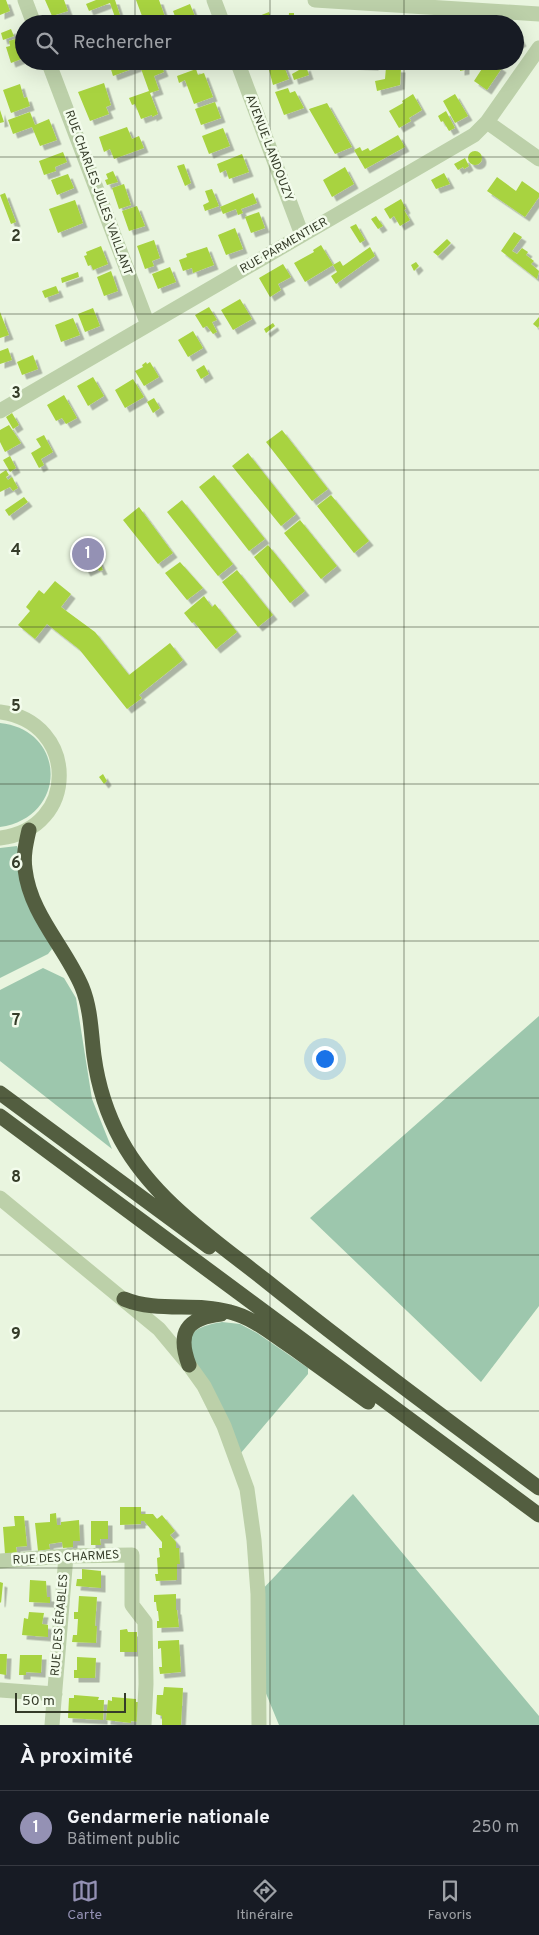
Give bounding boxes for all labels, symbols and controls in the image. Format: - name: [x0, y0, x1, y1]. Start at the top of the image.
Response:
- search box: [15, 15, 524, 70]
- icon: search: [33, 29, 61, 57]
- text: Rechercher: [73, 31, 172, 55]
- street label: AVENUE LANDOUZY: [241, 93, 297, 204]
- street label: RUE CHARLES JULES VAILLANT: [61, 108, 135, 278]
- street label: RUE PARMENTIER: [237, 214, 331, 278]
- text: 2: [11, 227, 21, 247]
- text: 3: [11, 384, 21, 404]
- pin: 1: [72, 535, 104, 573]
- text: 4: [11, 541, 21, 561]
- text: 5: [11, 697, 21, 717]
- text: 6: [11, 854, 21, 874]
- text: 7: [12, 1011, 20, 1031]
- your location: [312, 1046, 338, 1072]
- text: 8: [11, 1168, 21, 1188]
- text: 9: [11, 1325, 21, 1345]
- street label: RUE DES CHARMES: [12, 1547, 120, 1569]
- street label: RUE DES ÉRABLES: [48, 1573, 72, 1677]
- scale bar: [15, 1690, 126, 1713]
- text: 50 m: [22, 1693, 55, 1710]
- text: À proximité: [20, 1744, 133, 1771]
- text: Gendarmerie nationale: [67, 1806, 270, 1830]
- text: 1: [33, 1818, 39, 1838]
- text: 250 m: [472, 1818, 519, 1838]
- text: Bâtiment public: [67, 1830, 180, 1850]
- tab: Carte: [67, 1877, 102, 1924]
- tab: Itinéraire: [236, 1877, 293, 1924]
- tab: Favoris: [427, 1877, 472, 1924]

